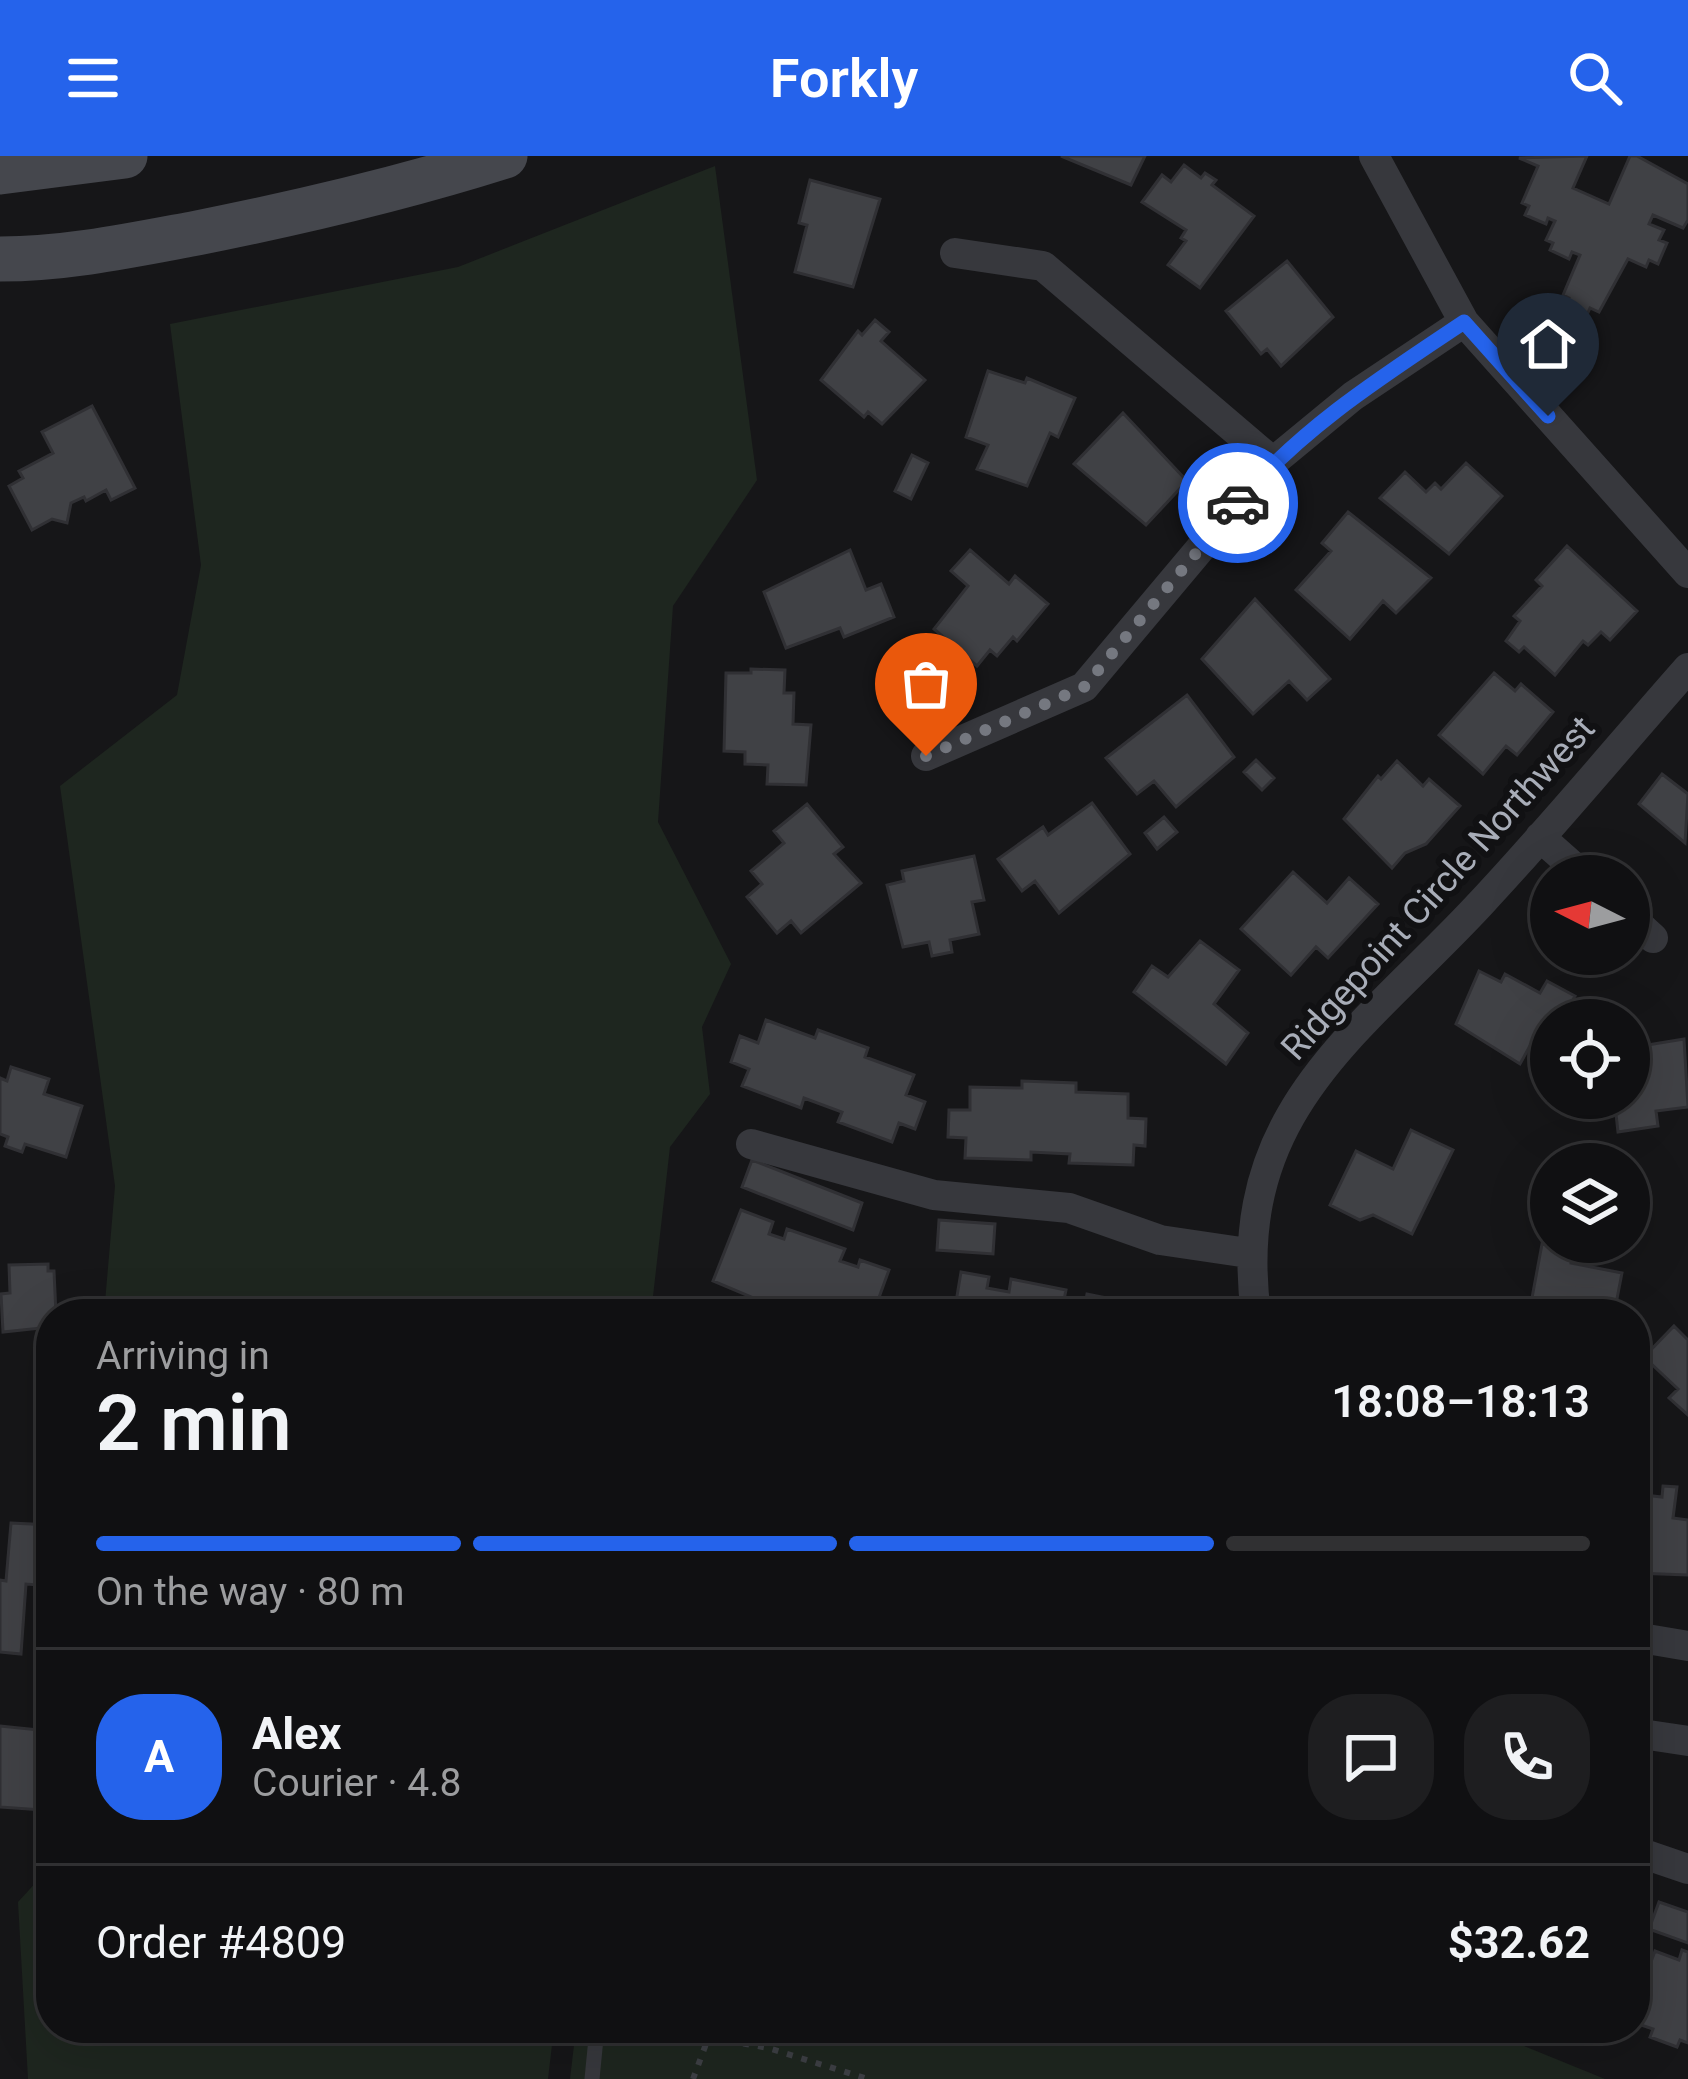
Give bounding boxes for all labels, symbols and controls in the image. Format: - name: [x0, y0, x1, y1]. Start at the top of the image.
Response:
- icon: menu: [60, 45, 126, 111]
- icon: search: [1562, 45, 1628, 111]
- text: Forkly: [770, 47, 918, 110]
- pin: [1497, 293, 1599, 416]
- icon: home: [1515, 311, 1581, 377]
- courier: [1178, 443, 1298, 563]
- icon: car: [1205, 470, 1271, 536]
- pin: [875, 633, 977, 756]
- icon: bag: [893, 651, 959, 717]
- street label: Ridgepoint Circle Northwest: [1273, 708, 1603, 1068]
- north arrow: [1530, 855, 1650, 975]
- map controls: [1530, 855, 1650, 1263]
- button: locate: [1530, 999, 1650, 1119]
- button: layers: [1530, 1143, 1650, 1263]
- text: Arriving in: [96, 1333, 270, 1379]
- text: 18:08–18:13: [1331, 1375, 1590, 1428]
- text: 2 min: [96, 1378, 292, 1469]
- text: On the way · 80 m: [96, 1569, 405, 1615]
- button: chat: [1308, 1694, 1434, 1820]
- button: phone: [1464, 1694, 1590, 1820]
- text: Alex: [252, 1707, 341, 1760]
- text: A: [144, 1730, 174, 1783]
- text: Courier · 4.8: [252, 1760, 461, 1806]
- text: Order #4809: [96, 1916, 346, 1969]
- text: $32.62: [1448, 1916, 1590, 1969]

